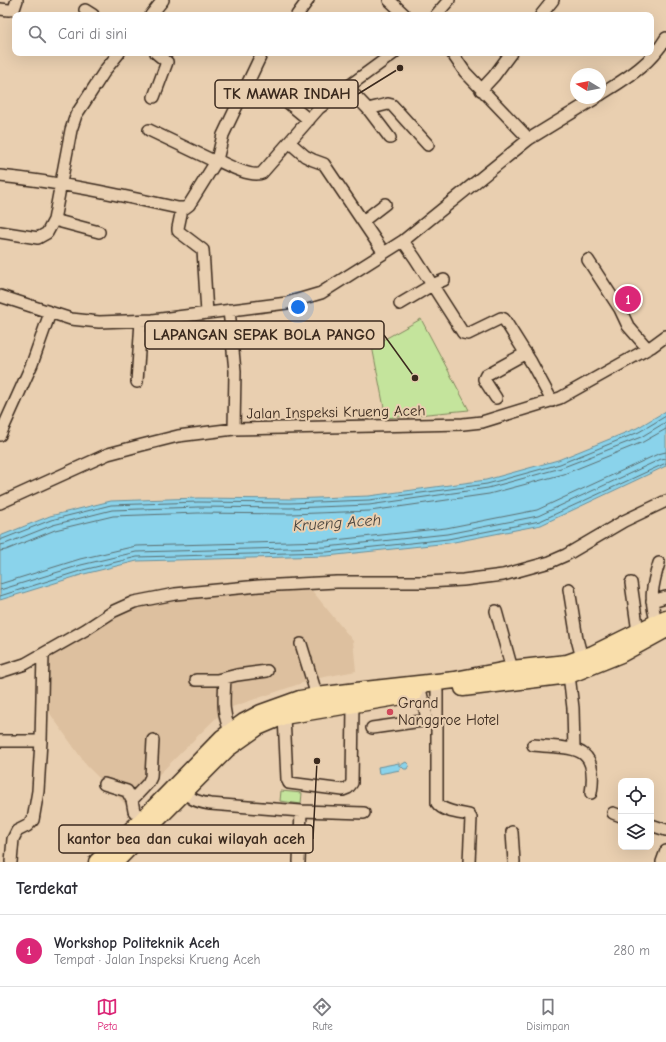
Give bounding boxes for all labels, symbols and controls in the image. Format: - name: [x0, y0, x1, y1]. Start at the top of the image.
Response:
- search box: [12, 12, 654, 56]
- icon: search: [26, 23, 48, 45]
- text: Cari di sini: [58, 25, 127, 43]
- north arrow: [570, 68, 606, 104]
- callout: TK MAWAR INDAH: [215, 80, 358, 108]
- text: TK MAWAR INDAH: [223, 85, 351, 103]
- pin: 1: [615, 284, 641, 314]
- your location: [288, 297, 308, 317]
- callout: LAPANGAN SEPAK BOLA PANGO: [145, 321, 384, 349]
- text: LAPANGAN SEPAK BOLA PANGO: [153, 326, 375, 344]
- street label: Jalan Inspeksi Krueng Aceh: [246, 401, 426, 423]
- water label: Krueng Aceh: [292, 511, 382, 535]
- place label: Grand Nanggroe Hotel: [398, 694, 499, 729]
- marker: Grand Nanggroe Hotel: [385, 707, 395, 717]
- map controls: [618, 778, 654, 850]
- button: locate: [618, 778, 654, 814]
- button: layers: [618, 814, 654, 850]
- callout: kantor bea dan cukai wilayah aceh: [59, 825, 313, 853]
- text: kantor bea dan cukai wilayah aceh: [67, 830, 305, 848]
- text: Terdekat: [16, 879, 78, 898]
- text: Workshop Politeknik Aceh: [54, 934, 220, 952]
- text: 1: [26, 943, 32, 958]
- text: 280 m: [613, 943, 650, 958]
- text: Tempat · Jalan Inspeksi Krueng Aceh: [54, 952, 260, 967]
- tab: Peta: [96, 996, 118, 1033]
- tab: Rute: [311, 996, 333, 1033]
- tab: Disimpan: [526, 996, 570, 1033]

